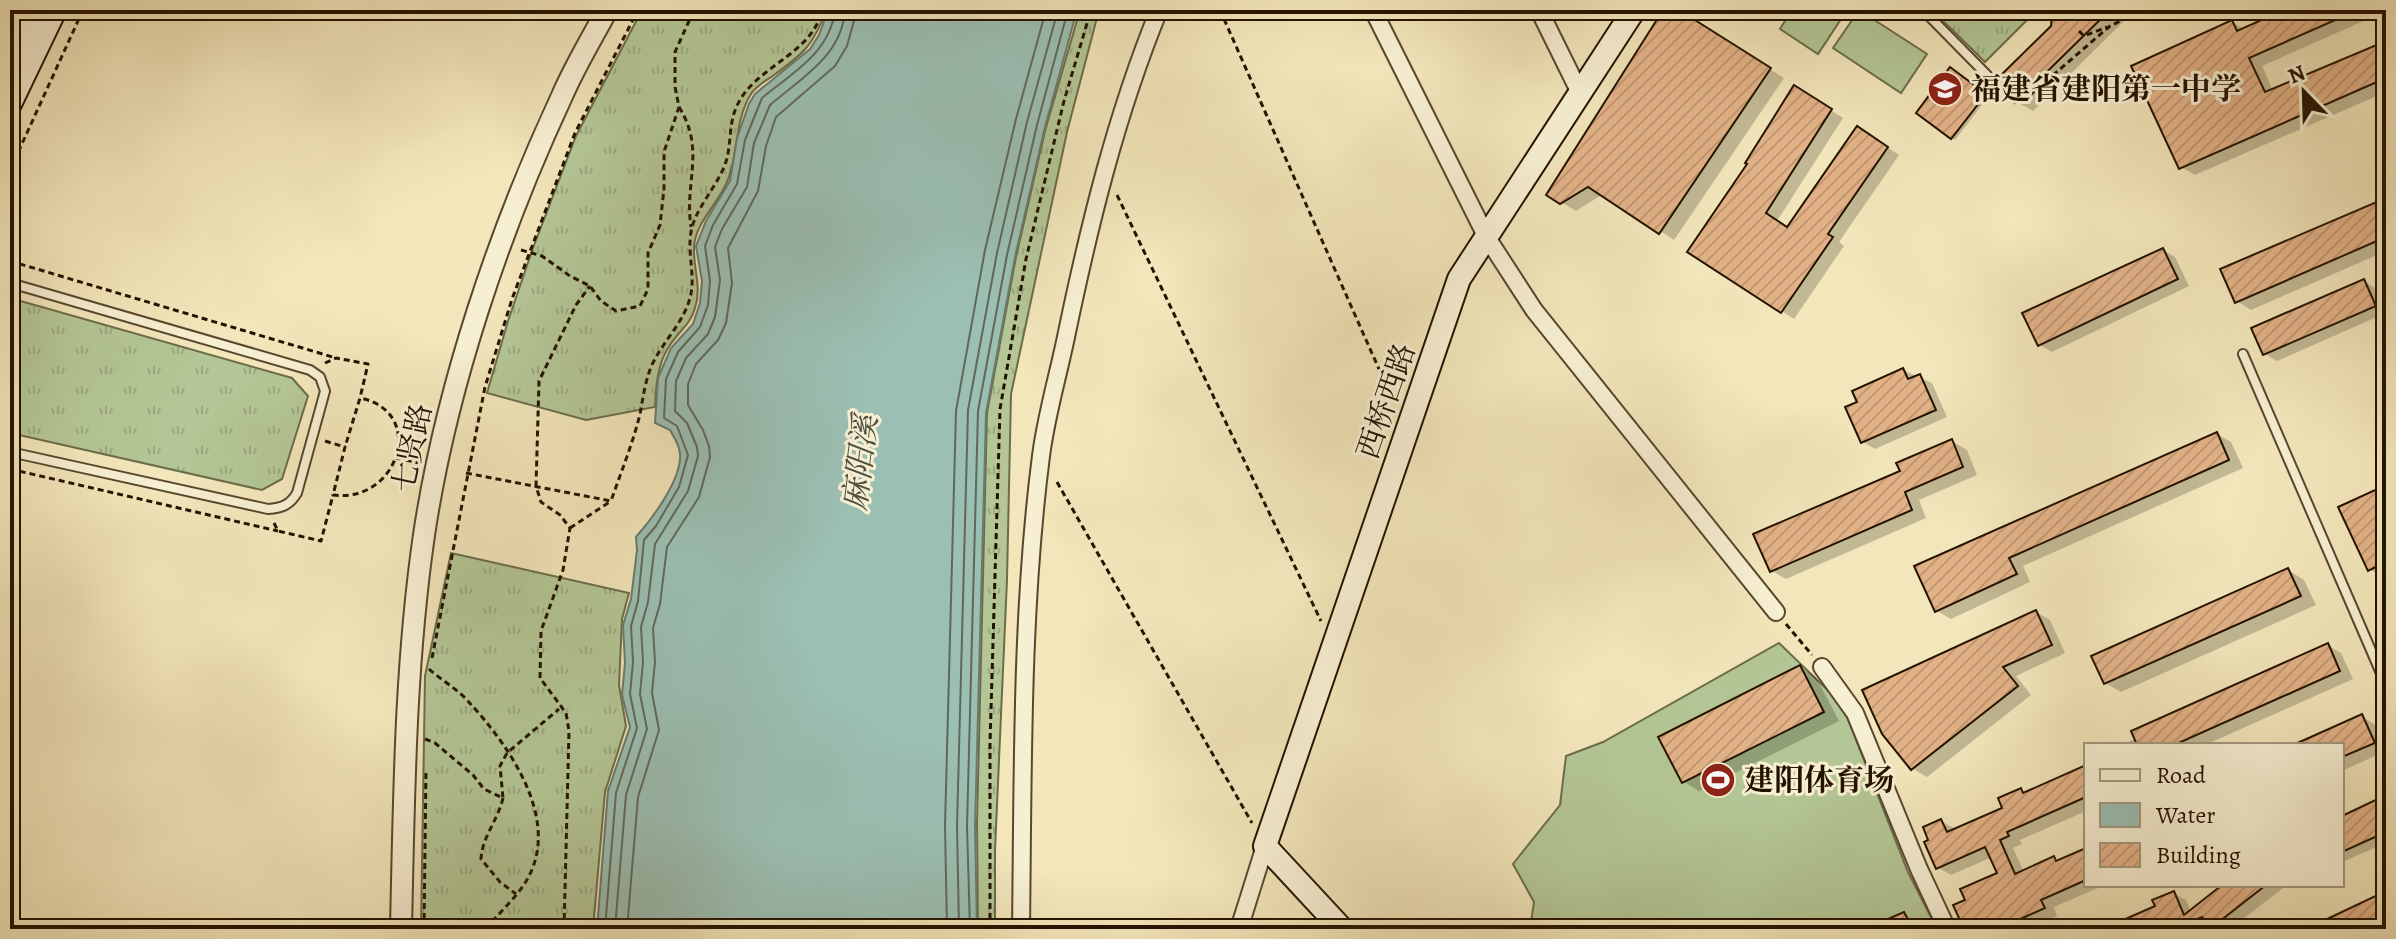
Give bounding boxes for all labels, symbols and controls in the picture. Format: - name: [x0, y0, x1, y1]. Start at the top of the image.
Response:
- north arrow: [2264, 52, 2344, 132]
- text: N: [2283, 58, 2310, 91]
- place label: 福建省建阳第一中学: [1971, 69, 2241, 109]
- school or university icon: 福建省建阳第一中学: [1926, 70, 1964, 108]
- street label: 西桥西路: [1348, 338, 1424, 464]
- street label: 七贤路: [383, 400, 441, 496]
- water label: 麻阳溪: [832, 410, 888, 513]
- legend: [2084, 743, 2344, 887]
- text: Road: [2156, 759, 2206, 791]
- place label: 建阳体育场: [1744, 760, 1894, 800]
- sports icon: 建阳体育场: [1699, 761, 1737, 799]
- text: Water: [2155, 799, 2216, 831]
- text: Building: [2156, 839, 2241, 871]

